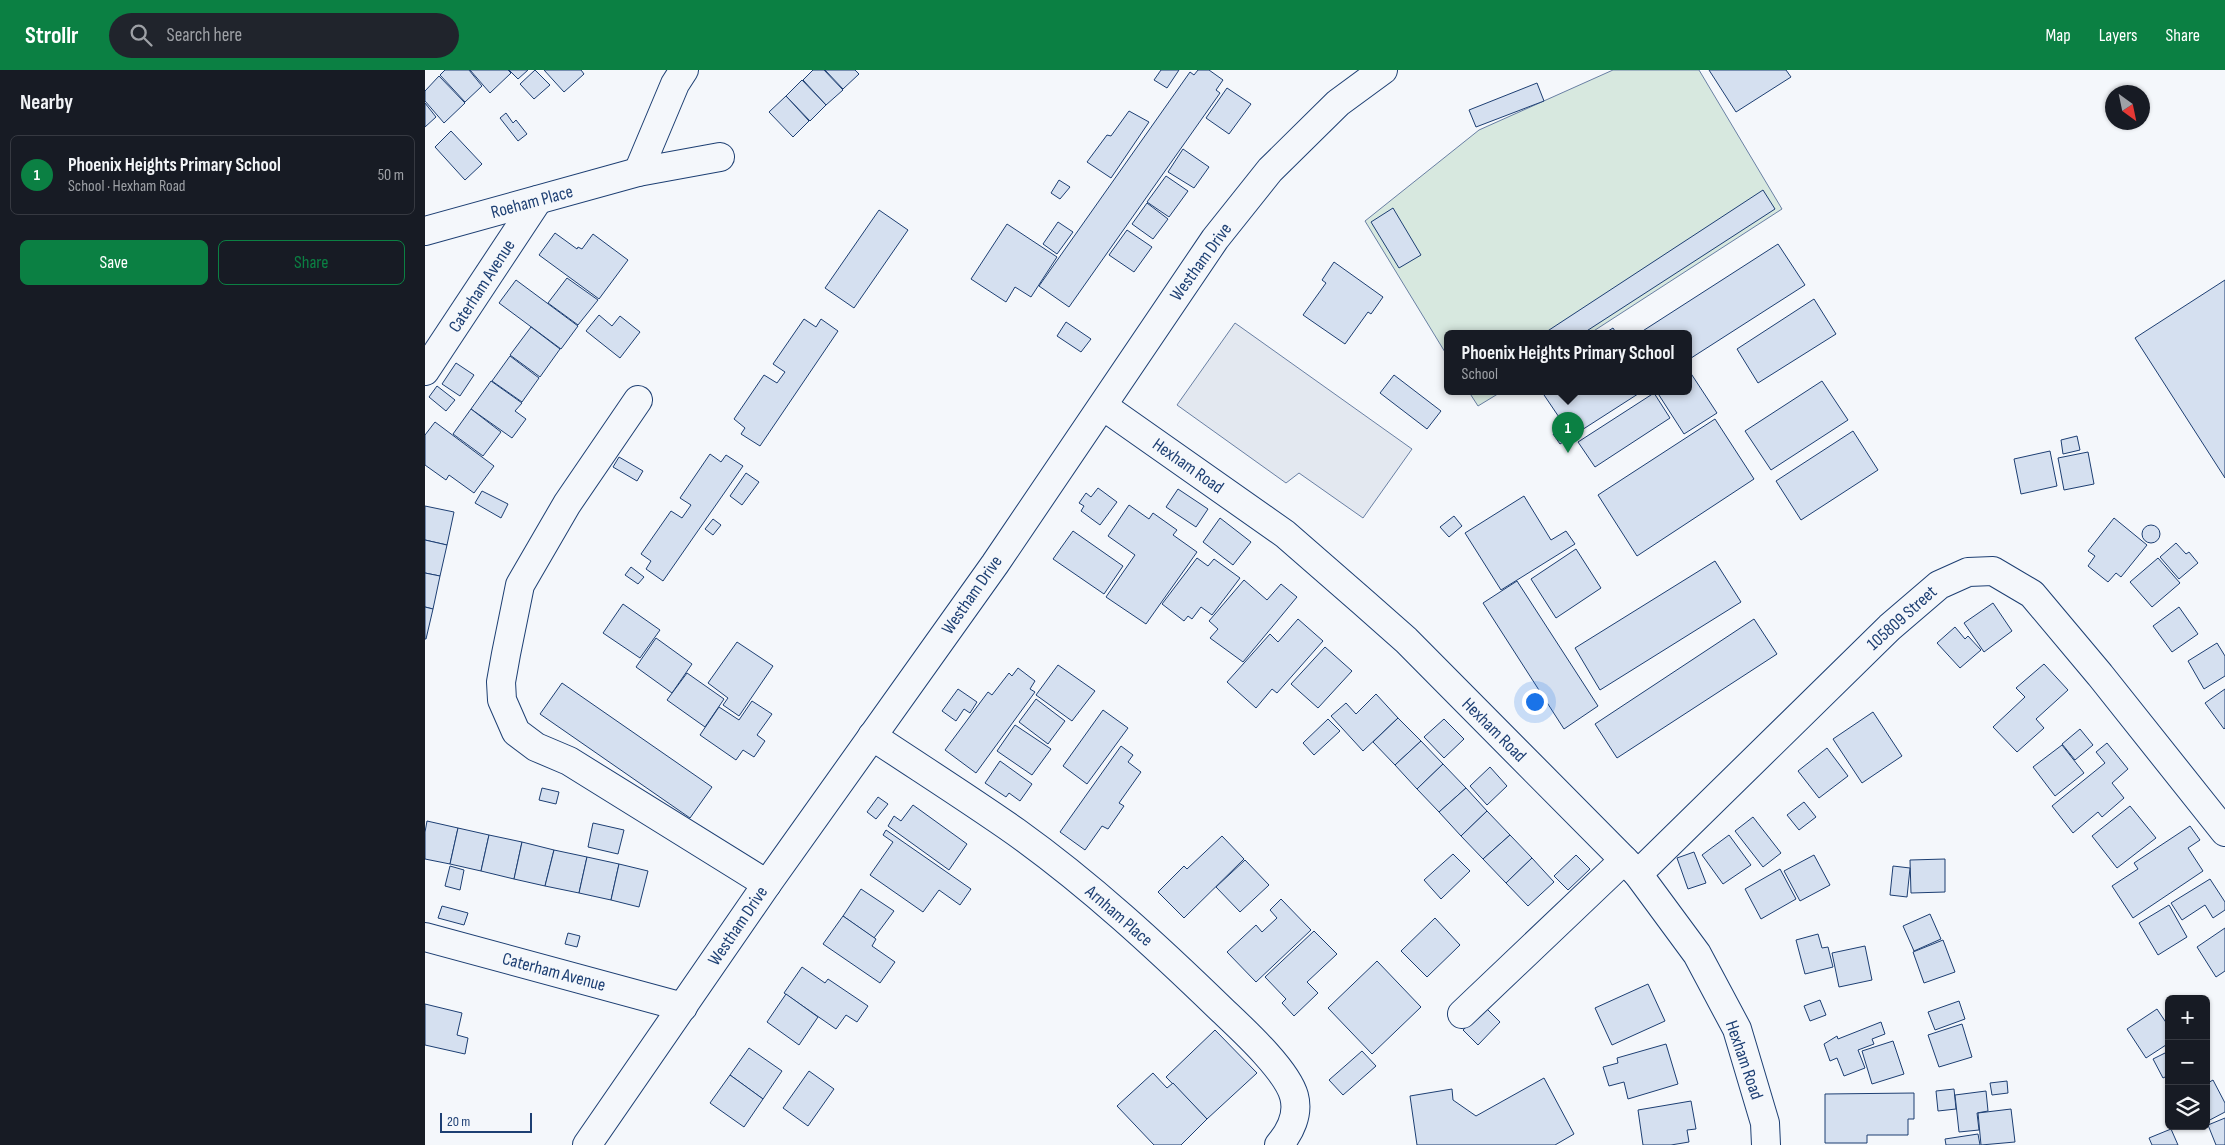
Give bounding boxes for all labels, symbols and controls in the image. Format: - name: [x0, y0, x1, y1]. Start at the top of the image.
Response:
- search box: [109, 13, 459, 58]
- text: Strollr: [25, 21, 79, 50]
- icon: search: [127, 21, 155, 49]
- text: Search here: [167, 24, 242, 47]
- text: Map: [2046, 25, 2071, 46]
- text: Layers: [2099, 25, 2138, 46]
- text: Share: [2166, 25, 2200, 46]
- north arrow: [2105, 85, 2150, 130]
- text: Nearby: [20, 90, 73, 115]
- text: Phoenix Heights Primary School: [68, 154, 281, 177]
- text: 1: [34, 166, 40, 185]
- text: 50 m: [378, 166, 404, 185]
- text: School · Hexham Road: [68, 177, 186, 196]
- street label: Roeham Place: [489, 181, 575, 223]
- street label: Westham Drive: [1166, 219, 1236, 305]
- street label: Caterham Avenue: [444, 236, 520, 336]
- button: Save: [20, 240, 208, 285]
- button: Share: [218, 240, 405, 285]
- popup: [1444, 330, 1692, 395]
- text: Phoenix Heights Primary School: [1462, 342, 1674, 365]
- text: School: [1462, 365, 1498, 384]
- pin: 1: [1552, 412, 1584, 453]
- street label: Hexham Road: [1148, 434, 1228, 498]
- street label: Westham Drive: [937, 552, 1007, 638]
- street label: 105809 Street: [1863, 581, 1941, 655]
- your location: [1522, 689, 1548, 715]
- street label: Hexham Road: [1458, 694, 1530, 766]
- street label: Arnham Place: [1080, 880, 1157, 951]
- street label: Westham Drive: [704, 882, 772, 970]
- street label: Caterham Avenue: [500, 948, 608, 996]
- map controls: [2165, 995, 2210, 1130]
- button: +: [2165, 995, 2210, 1040]
- street label: Hexham Road: [1721, 1018, 1767, 1102]
- button: −: [2165, 1040, 2210, 1085]
- button: layers: [2165, 1085, 2210, 1130]
- scale bar: [440, 1110, 533, 1133]
- text: 20 m: [447, 1113, 470, 1130]

